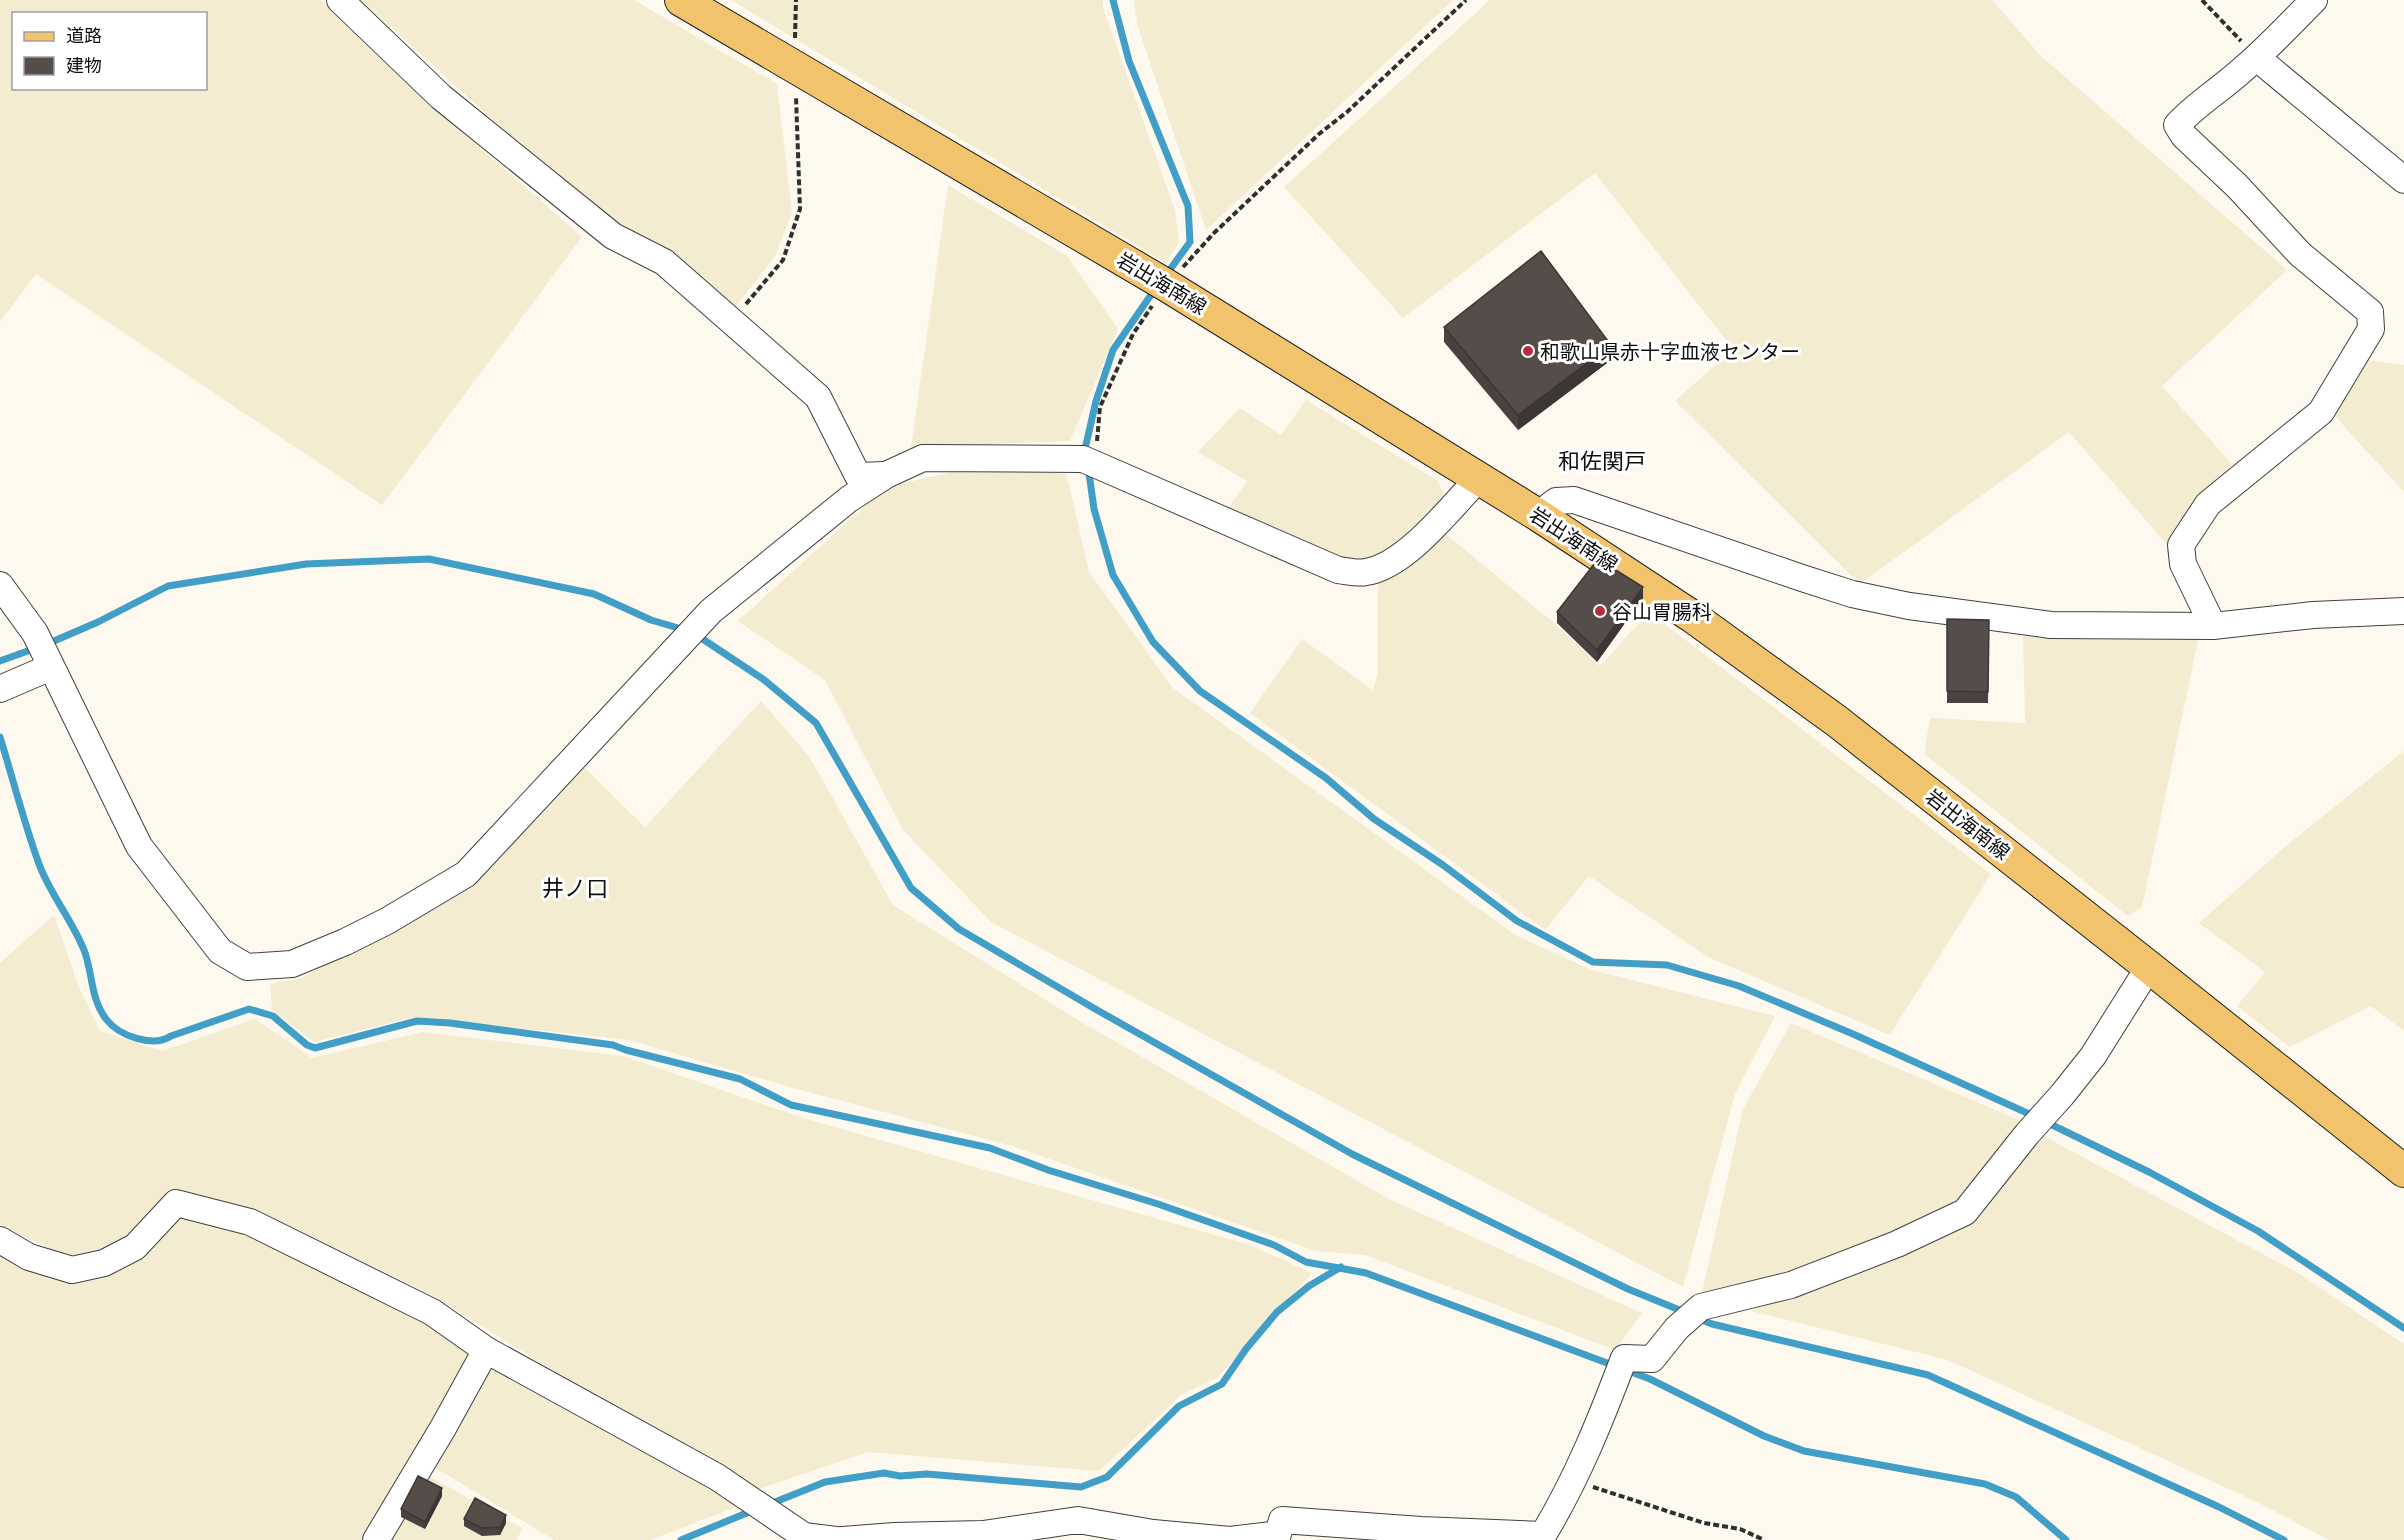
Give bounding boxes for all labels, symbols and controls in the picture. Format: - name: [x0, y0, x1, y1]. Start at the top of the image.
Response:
- legend: [12, 12, 207, 90]
- text: 道路: [66, 23, 102, 47]
- text: 建物: [66, 53, 102, 77]
- street label: 岩出海南線: [1112, 246, 1212, 320]
- place label: 和歌山県赤十字血液センター: [1540, 338, 1800, 365]
- marker: 和歌山県赤十字血液センター: [1521, 344, 1535, 358]
- district label: 和佐関戸: [1558, 445, 1646, 475]
- street label: 岩出海南線: [1525, 500, 1623, 578]
- place label: 谷山胃腸科: [1612, 598, 1712, 625]
- marker: 谷山胃腸科: [1593, 604, 1607, 618]
- street label: 岩出海南線: [1920, 783, 2016, 865]
- district label: 井ノ口: [542, 872, 608, 902]

